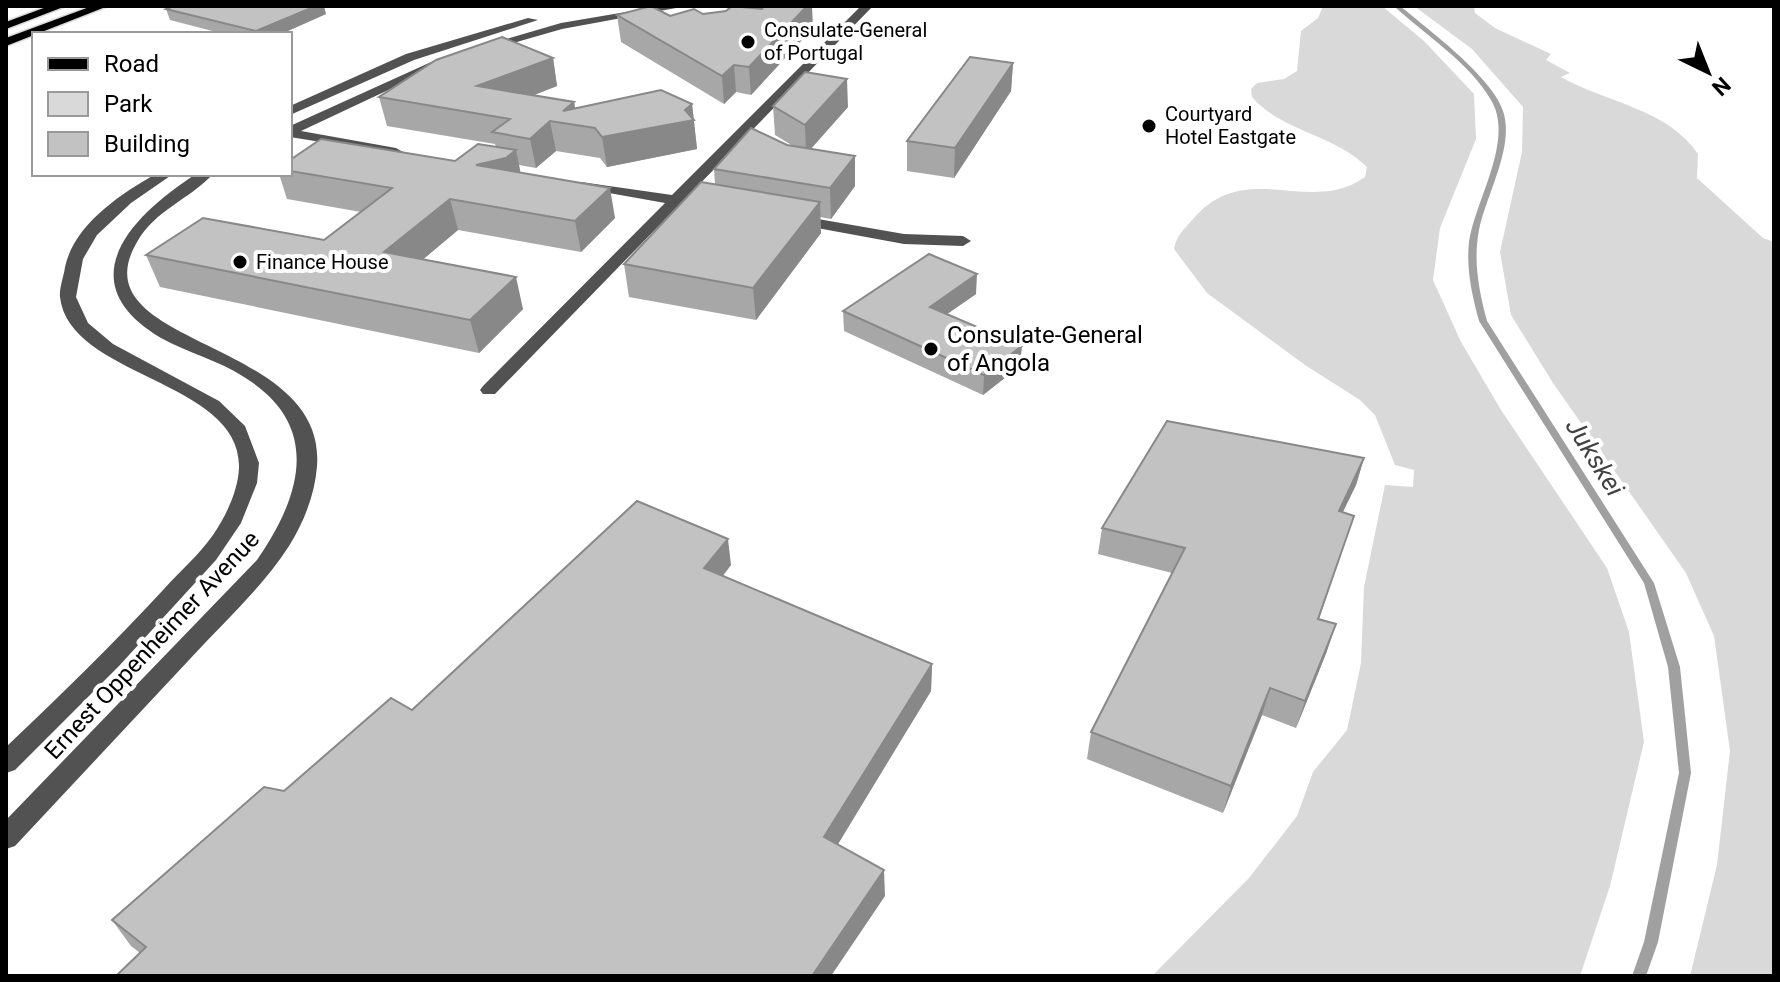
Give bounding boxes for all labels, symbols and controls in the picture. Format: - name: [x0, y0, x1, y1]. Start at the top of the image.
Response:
- place label: Consulate-General of Portugal: [764, 18, 927, 65]
- legend: [32, 32, 292, 176]
- north arrow: [1668, 32, 1748, 112]
- marker: Consulate-General of Portugal: [739, 33, 757, 51]
- text: Road: [104, 50, 159, 78]
- text: N: [1707, 72, 1736, 101]
- text: Park: [104, 90, 153, 118]
- place label: Courtyard Hotel Eastgate: [1165, 102, 1296, 149]
- marker: Courtyard Hotel Eastgate: [1140, 117, 1158, 135]
- text: Building: [104, 130, 190, 158]
- place label: Finance House: [256, 250, 389, 274]
- marker: Finance House: [231, 253, 249, 271]
- place label: Consulate-General of Angola: [947, 321, 1143, 377]
- marker: Consulate-General of Angola: [922, 340, 940, 358]
- water label: Jukskei: [1560, 413, 1631, 502]
- street label: Ernest Oppenheimer Avenue: [39, 525, 265, 765]

